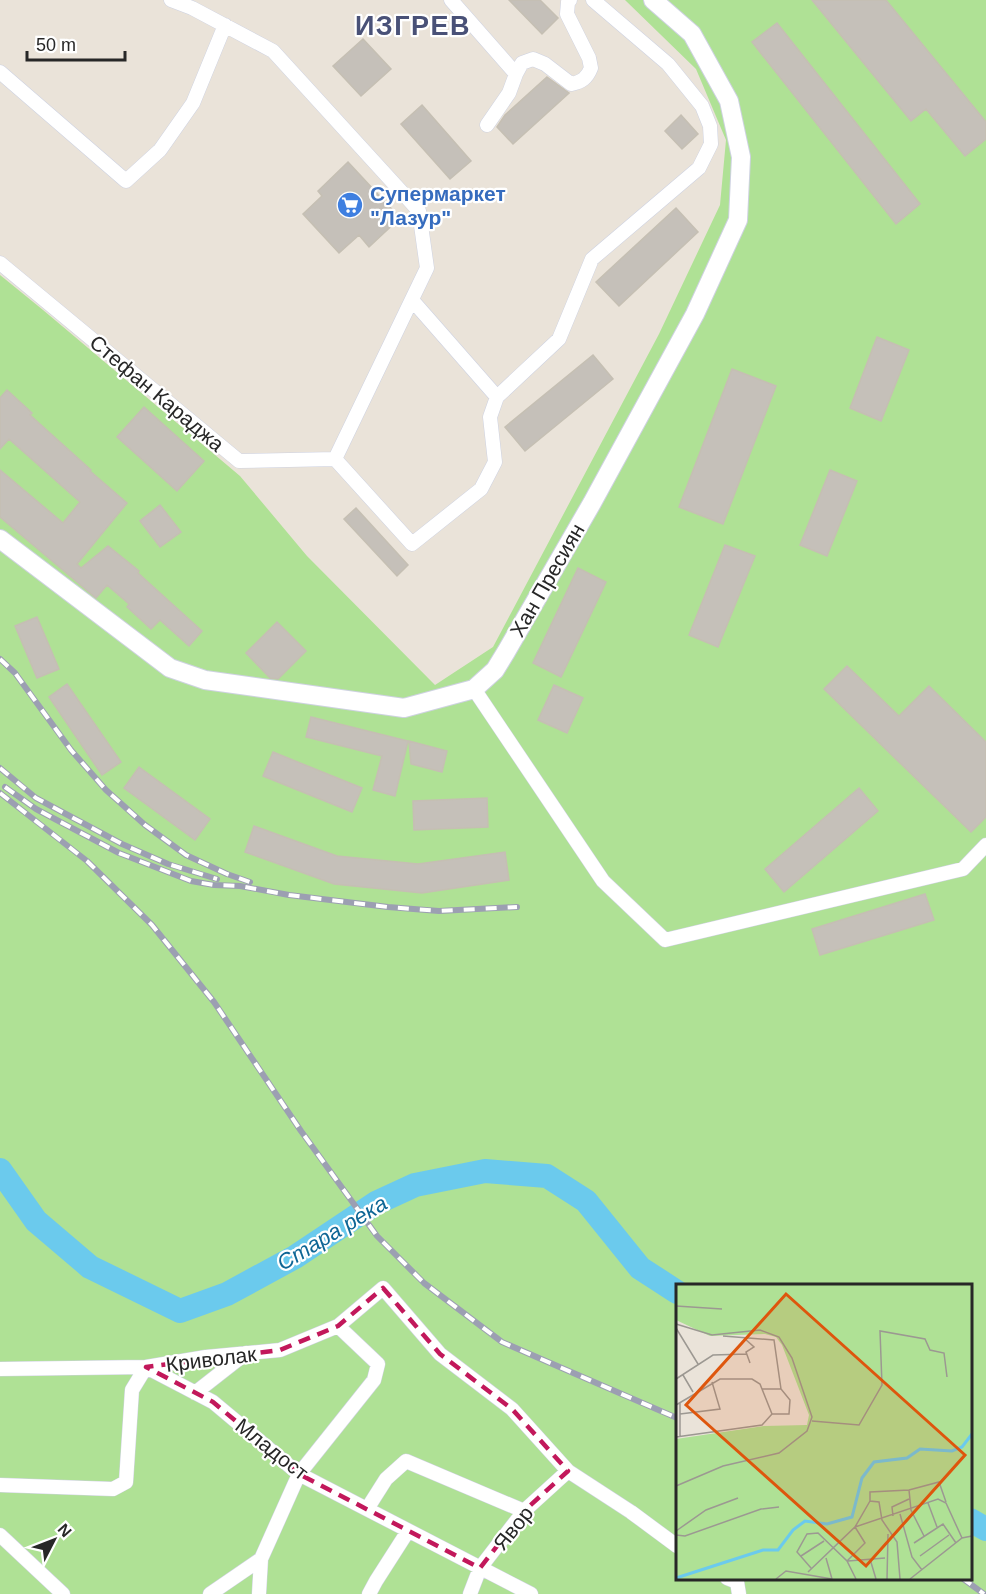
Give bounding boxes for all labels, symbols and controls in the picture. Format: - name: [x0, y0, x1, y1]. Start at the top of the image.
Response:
- district label: ИЗГРЕВ: [355, 11, 471, 41]
- scale bar: [27, 24, 124, 62]
- text: 50 m: [36, 35, 76, 55]
- place label: Супермаркет "Лазур": [370, 182, 506, 229]
- supermarket icon: Супермаркет "Лазур": [335, 190, 365, 220]
- street label: Стефан Караджа: [85, 330, 229, 456]
- street label: Хан Пресиян: [505, 519, 589, 641]
- water label: Стара река: [272, 1190, 392, 1276]
- inset map: [676, 1284, 971, 1579]
- street label: Криволак: [164, 1342, 258, 1376]
- street label: Младост: [231, 1414, 313, 1485]
- street label: Явор: [489, 1502, 537, 1554]
- north arrow: [24, 1510, 84, 1570]
- text: N: [55, 1520, 75, 1540]

